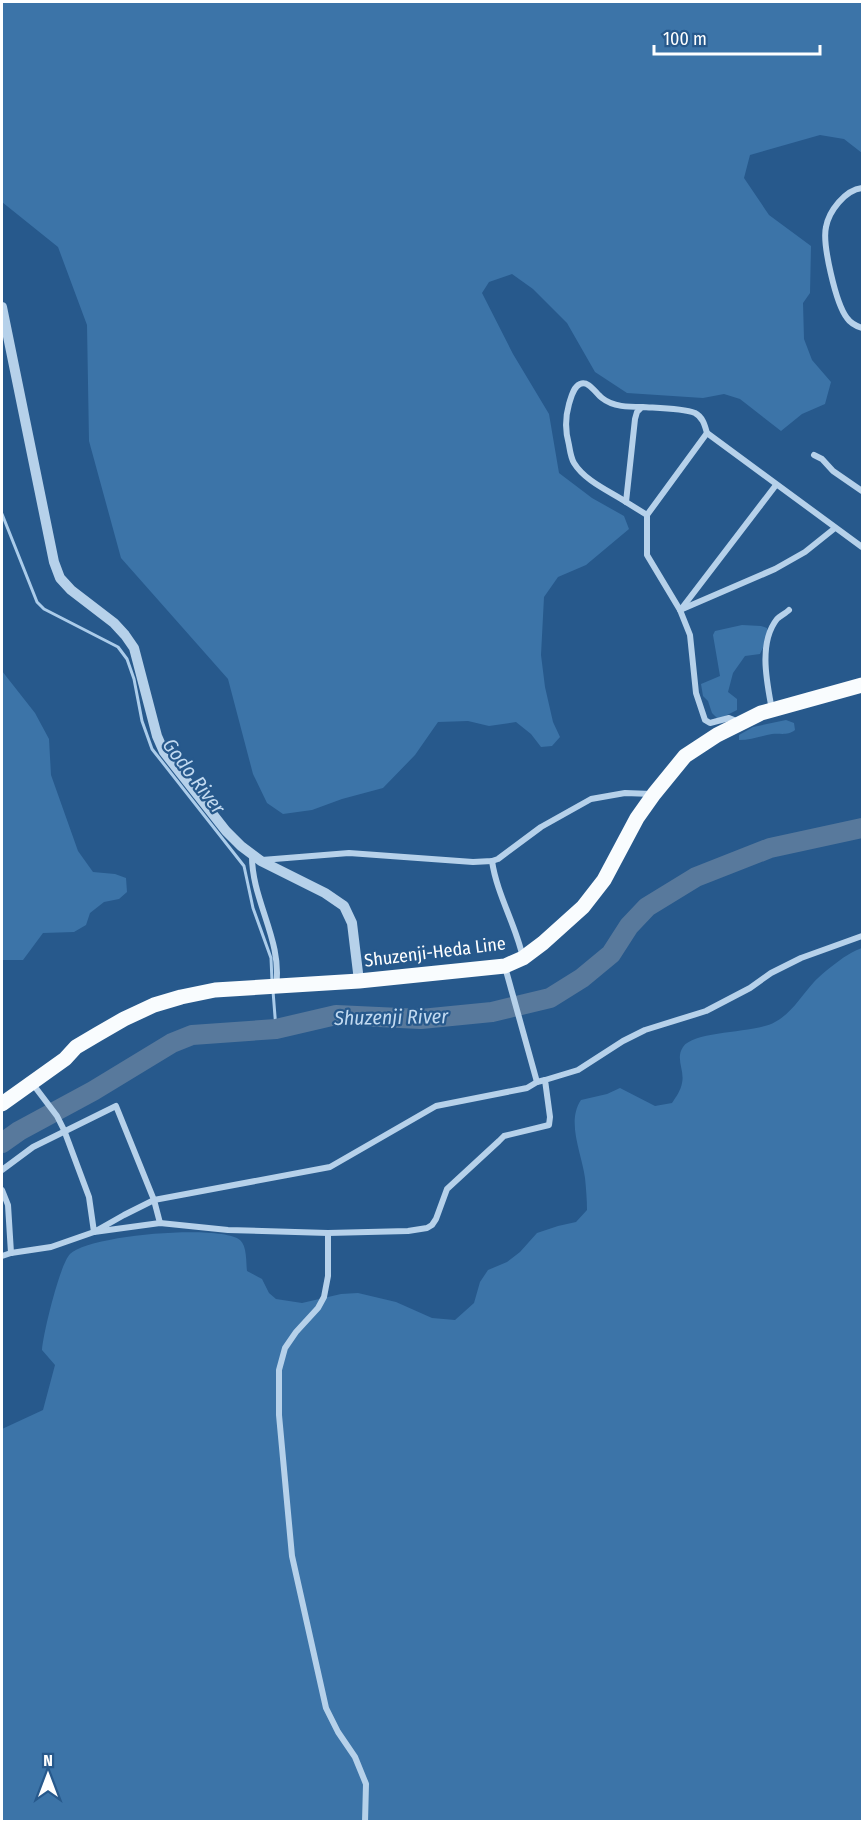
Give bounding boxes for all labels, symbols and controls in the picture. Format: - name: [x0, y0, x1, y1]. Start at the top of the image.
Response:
- scale bar: [654, 18, 820, 56]
- text: 100 m: [663, 28, 707, 50]
- water label: Godo River: [158, 733, 231, 819]
- street label: Shuzenji-Heda Line: [363, 932, 507, 972]
- water label: Shuzenji River: [333, 1004, 449, 1030]
- north arrow: [18, 1745, 78, 1805]
- text: N: [43, 1751, 53, 1770]

